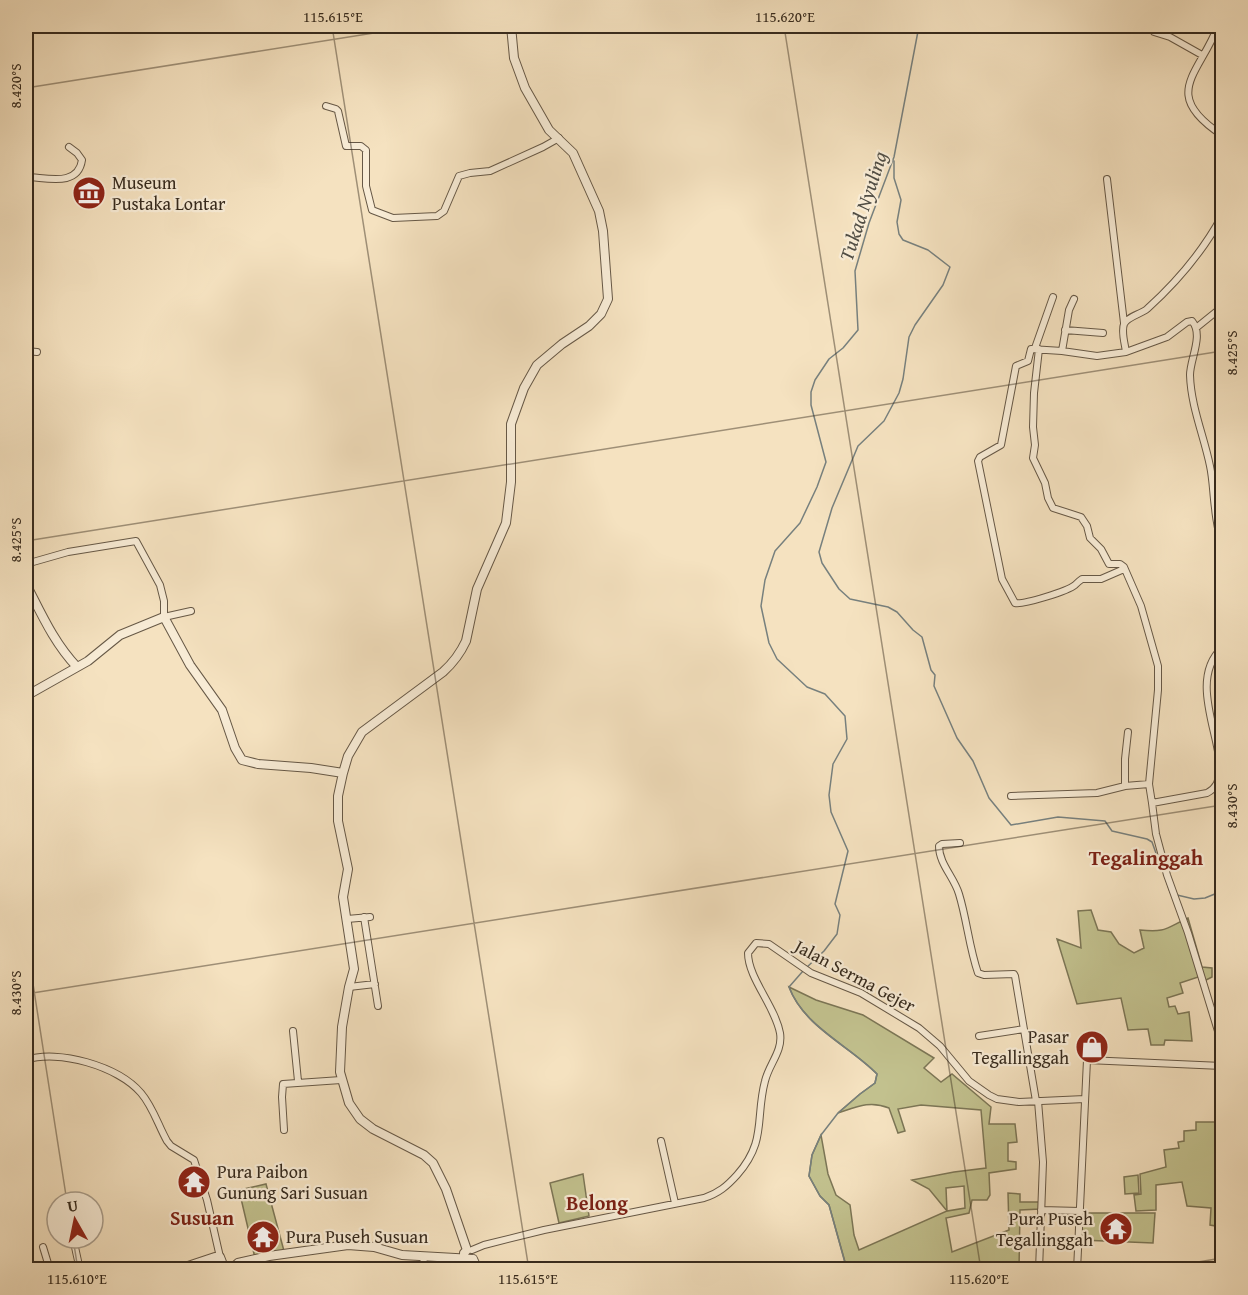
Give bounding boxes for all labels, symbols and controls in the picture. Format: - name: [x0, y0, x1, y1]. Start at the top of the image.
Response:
- text: 115.615°E: [303, 6, 363, 27]
- text: 115.620°E: [755, 6, 815, 27]
- text: 8.420°S: [5, 63, 26, 109]
- water label: Tukad Nyuling: [831, 147, 894, 264]
- place label: Museum Pustaka Lontar: [112, 169, 226, 217]
- museum icon: Museum Pustaka Lontar: [71, 175, 107, 211]
- text: 8.425°S: [1221, 330, 1242, 376]
- text: 8.425°S: [5, 517, 26, 563]
- text: 8.430°S: [1221, 783, 1242, 829]
- district label: Tegalinggah: [1089, 842, 1204, 873]
- street label: Jalan Serma Gejer: [788, 931, 921, 1019]
- text: 8.430°S: [5, 970, 26, 1016]
- place label: Pasar Tegallinggah: [972, 1023, 1070, 1071]
- shop icon: Pasar Tegallinggah: [1074, 1029, 1110, 1065]
- place label: Pura Paibon Gunung Sari Susuan: [217, 1158, 368, 1206]
- temple icon: Pura Paibon Gunung Sari Susuan: [176, 1164, 212, 1200]
- district label: Belong: [566, 1188, 628, 1217]
- north arrow: [45, 1190, 105, 1250]
- text: U: [65, 1192, 80, 1218]
- district label: Susuan: [170, 1203, 234, 1232]
- place label: Pura Puseh Tegallinggah: [996, 1205, 1093, 1253]
- temple icon: Pura Puseh Tegallinggah: [1098, 1211, 1134, 1247]
- temple icon: Pura Puseh Susuan: [245, 1219, 281, 1255]
- place label: Pura Puseh Susuan: [286, 1223, 428, 1250]
- text: 115.610°E: [47, 1268, 107, 1289]
- text: 115.615°E: [498, 1268, 558, 1289]
- text: 115.620°E: [949, 1268, 1009, 1289]

